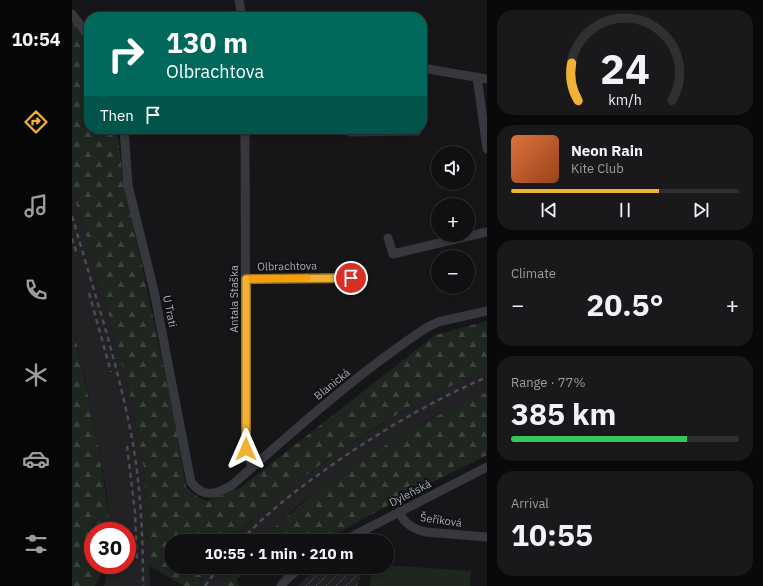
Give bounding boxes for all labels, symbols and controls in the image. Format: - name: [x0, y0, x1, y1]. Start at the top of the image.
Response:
- text: 130 m: [166, 24, 248, 61]
- text: 10:54: [11, 28, 61, 51]
- icon: right: [100, 28, 152, 80]
- text: 24: [600, 40, 650, 94]
- text: Olbrachtova: [166, 60, 264, 83]
- text: km/h: [608, 89, 642, 108]
- icon: arrive: [142, 104, 164, 126]
- text: Then: [100, 106, 134, 125]
- icon: directions: [22, 108, 50, 136]
- text: Neon Rain: [571, 141, 643, 160]
- map controls: [431, 146, 475, 294]
- button: sound: [431, 146, 475, 190]
- text: Kite Club: [571, 160, 624, 177]
- icon: music: [22, 192, 50, 220]
- button: +: [431, 198, 475, 242]
- icon: previous: [538, 199, 560, 221]
- icon: pause: [614, 199, 636, 221]
- icon: next: [690, 199, 712, 221]
- button: −: [431, 250, 475, 294]
- street label: Olbrachtova: [257, 258, 317, 274]
- pin: [334, 261, 368, 295]
- street label: Antala Staška: [227, 265, 241, 333]
- text: Climate: [511, 265, 556, 282]
- icon: arrive: [340, 267, 362, 289]
- icon: phone: [22, 276, 50, 304]
- text: 20.5°: [586, 285, 664, 324]
- text: −: [511, 290, 524, 319]
- text: +: [726, 290, 739, 319]
- street label: U Trati: [160, 294, 180, 328]
- icon: climate: [22, 361, 50, 389]
- street label: Blanická: [311, 365, 353, 403]
- text: Range · 77%: [511, 374, 585, 391]
- text: 385 km: [511, 394, 616, 433]
- position arrow: [225, 428, 267, 470]
- icon: car: [22, 445, 50, 473]
- street label: Dyleňská: [387, 476, 433, 509]
- text: Arrival: [511, 495, 549, 512]
- street label: Šeříková: [419, 510, 463, 530]
- text: 10:55: [511, 515, 593, 554]
- speed limit sign: 30: [84, 522, 136, 574]
- icon: filters: [22, 530, 50, 558]
- text: 10:55 · 1 min · 210 m: [205, 544, 353, 563]

